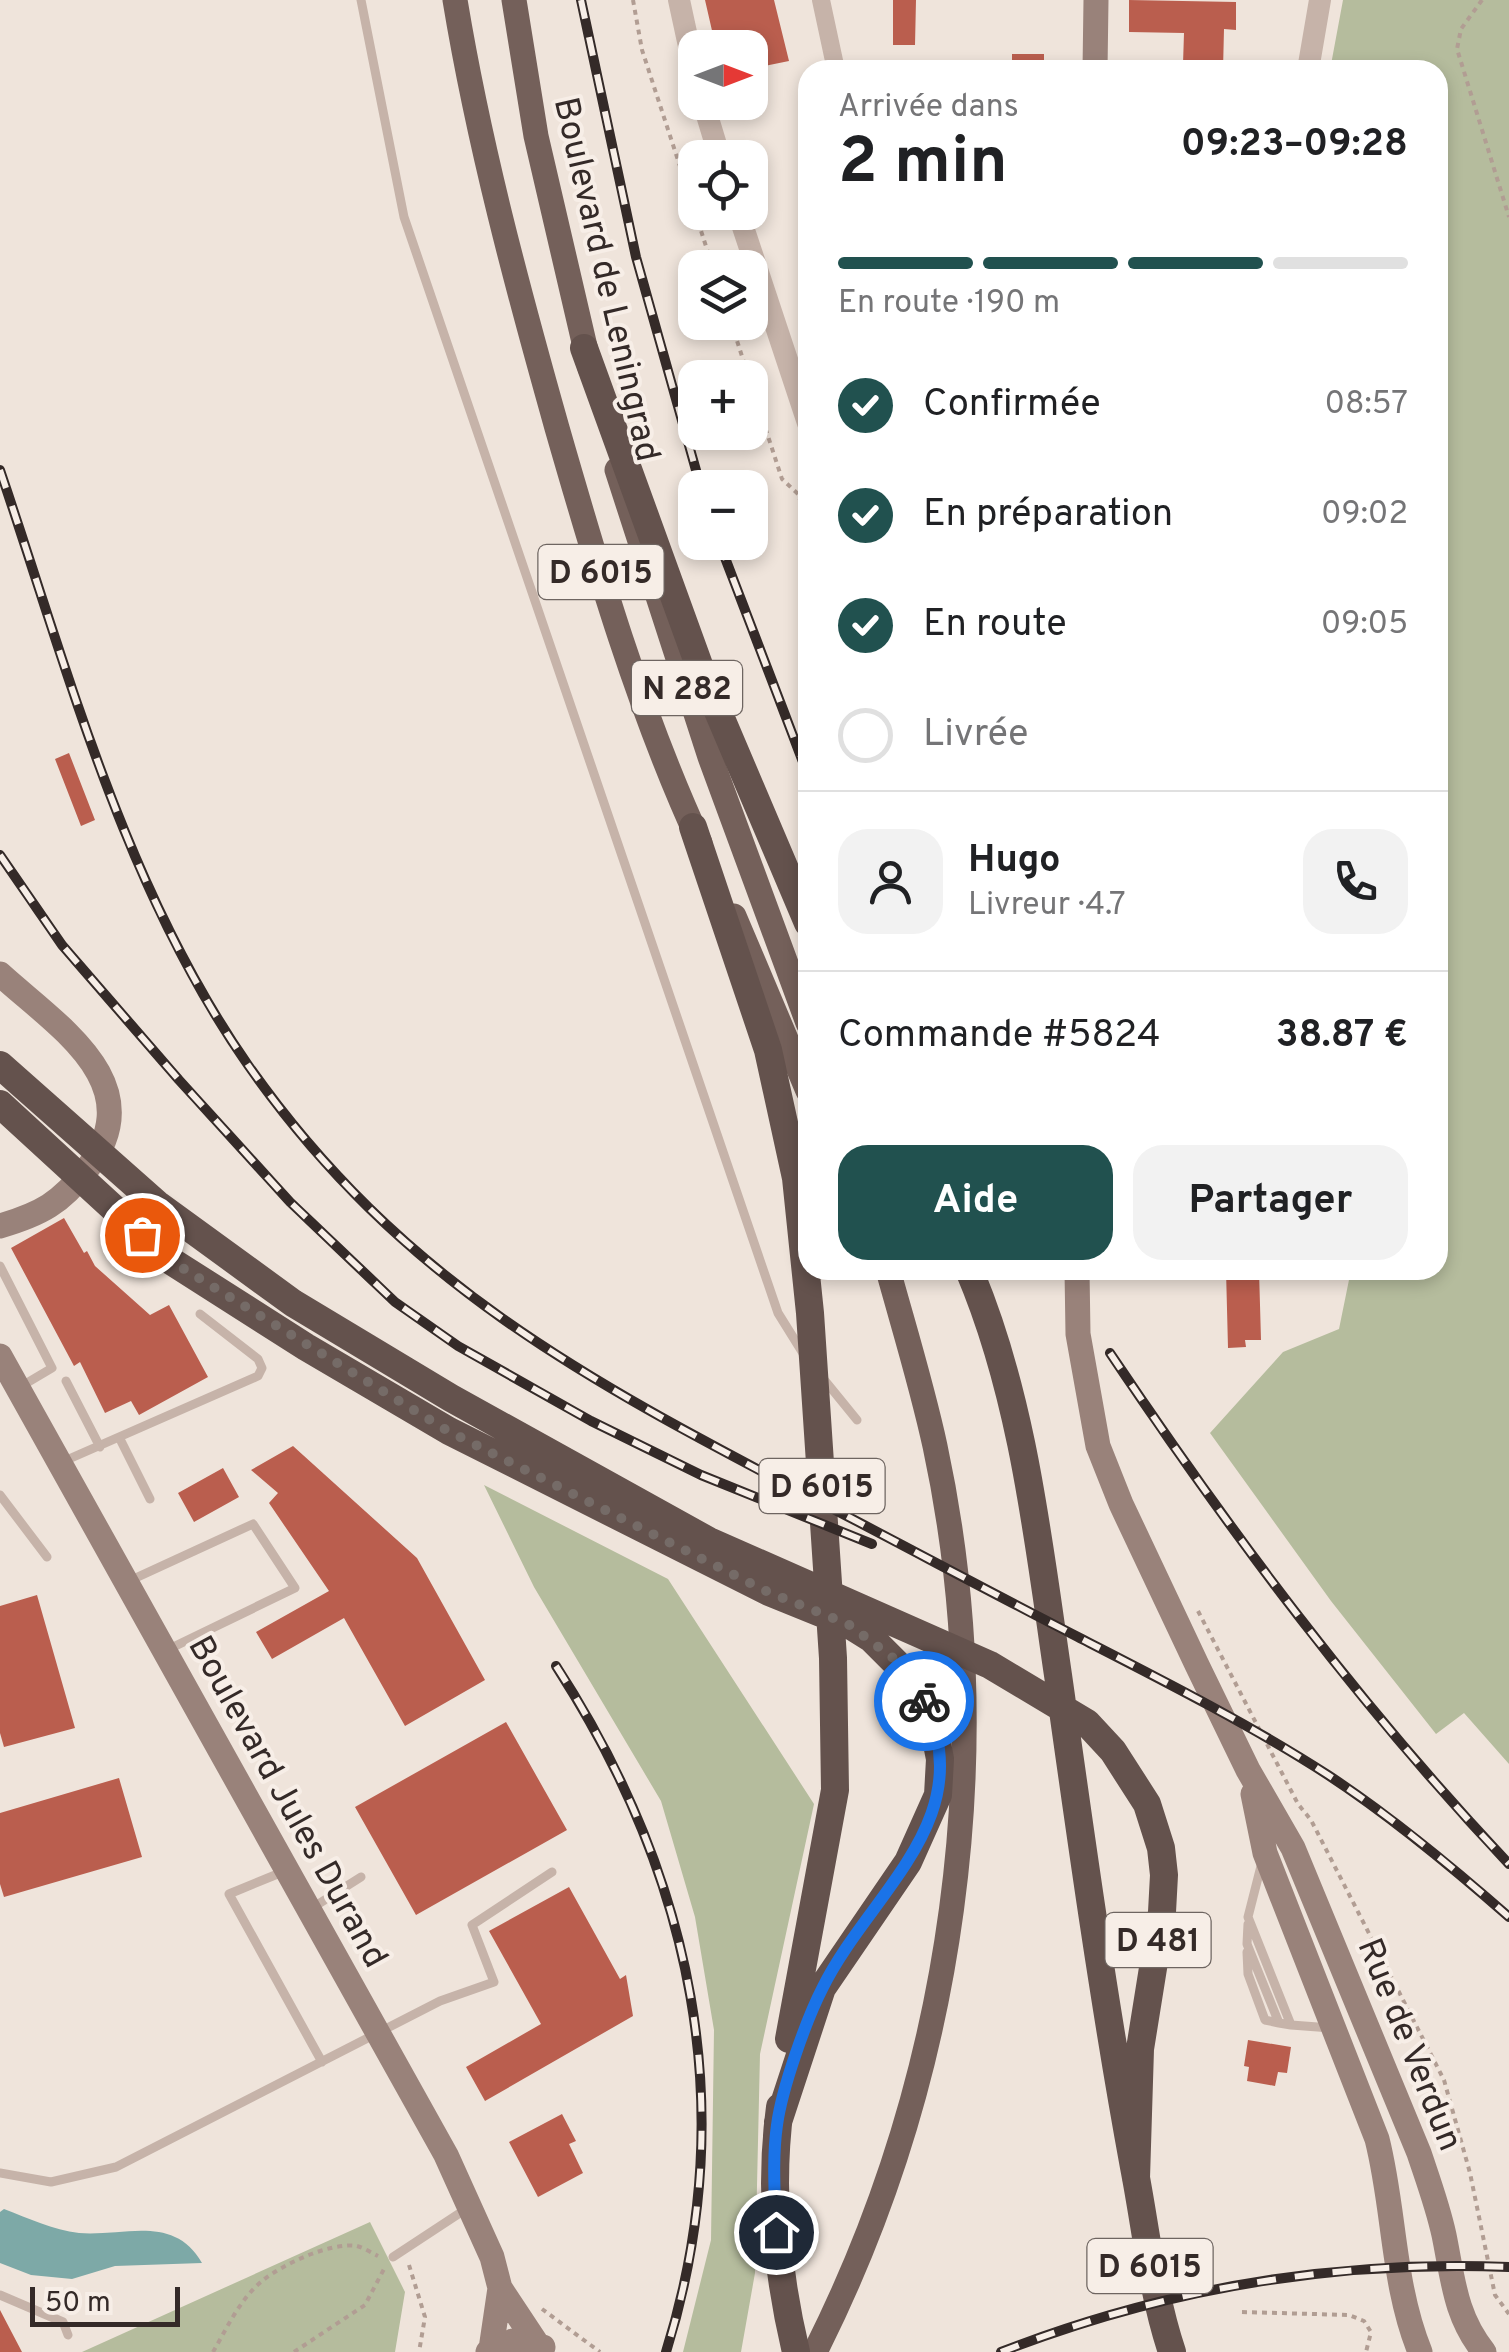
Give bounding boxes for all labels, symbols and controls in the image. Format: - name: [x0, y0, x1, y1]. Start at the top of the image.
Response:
- north arrow: [678, 30, 768, 120]
- map controls: [678, 30, 768, 560]
- text: Arrivée dans: [838, 88, 1019, 128]
- street label: Boulevard de Leningrad: [542, 93, 668, 466]
- text: 09:23–09:28: [1181, 121, 1408, 170]
- text: 2 min: [838, 124, 1008, 206]
- button: locate: [678, 140, 768, 230]
- button: layers: [678, 250, 768, 340]
- text: En route · 190 m: [838, 284, 1060, 324]
- button: +: [678, 360, 768, 450]
- icon: check: [838, 378, 893, 433]
- text: Confirmée: [923, 381, 1101, 430]
- text: 08:57: [1324, 385, 1408, 425]
- button: −: [678, 470, 768, 560]
- icon: check: [838, 488, 893, 543]
- text: En préparation: [923, 491, 1173, 540]
- text: 09:02: [1321, 495, 1408, 535]
- road number: D 6015: [538, 545, 664, 599]
- icon: check: [838, 598, 893, 653]
- text: En route: [923, 601, 1067, 650]
- text: 09:05: [1321, 605, 1408, 645]
- road number: N 282: [632, 661, 742, 715]
- text: Livrée: [923, 711, 1028, 760]
- button: person: [838, 829, 943, 934]
- button: phone: [1303, 829, 1408, 934]
- text: Hugo: [968, 837, 1061, 886]
- text: Livreur · 4.7: [968, 886, 1126, 926]
- text: Commande #5824: [838, 1012, 1161, 1061]
- text: 38.87 €: [1276, 1012, 1408, 1061]
- button: Aide: [838, 1145, 1113, 1260]
- button: Partager: [1133, 1145, 1408, 1260]
- pin: [100, 1193, 185, 1278]
- icon: bag: [115, 1208, 170, 1263]
- road number: D 6015: [760, 1459, 884, 1513]
- street label: Boulevard Jules Durand: [177, 1629, 396, 1976]
- courier: [874, 1651, 974, 1751]
- icon: bike: [897, 1674, 952, 1729]
- road number: D 481: [1106, 1913, 1210, 1967]
- street label: Rue de Verdun: [1346, 1932, 1471, 2158]
- pin: [734, 2190, 819, 2275]
- icon: home: [749, 2205, 804, 2260]
- road number: D 6015: [1088, 2239, 1212, 2293]
- scale bar: [30, 2282, 180, 2326]
- text: 50 m: [45, 2286, 111, 2322]

